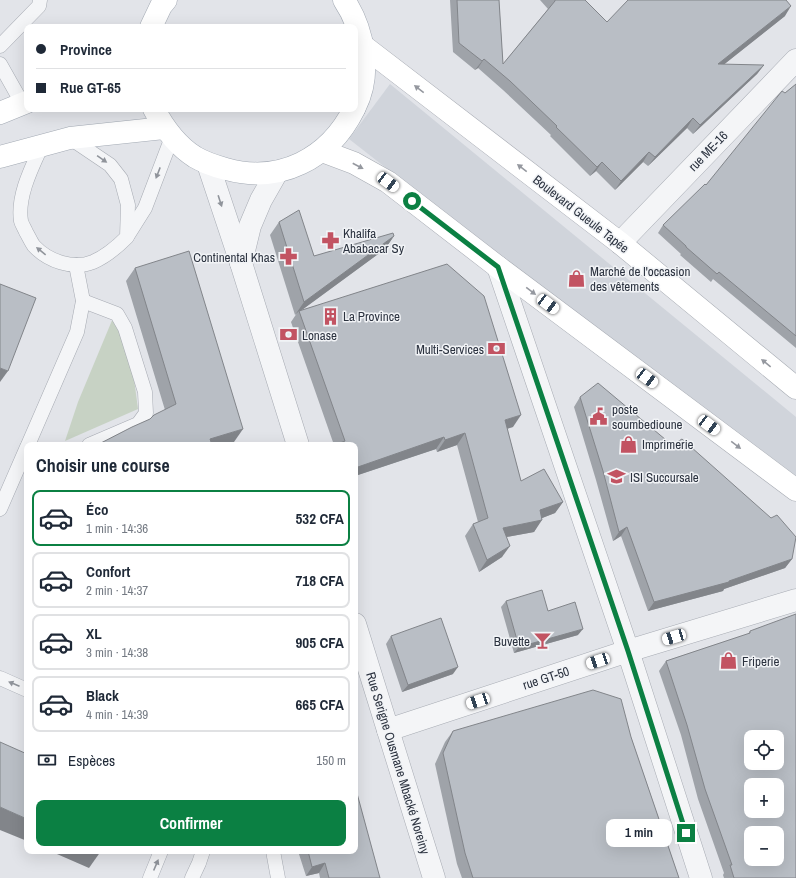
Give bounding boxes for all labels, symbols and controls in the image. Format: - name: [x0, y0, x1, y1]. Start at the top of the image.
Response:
- text: Province: [60, 39, 112, 60]
- text: Rue GT-65: [60, 77, 121, 98]
- one-way arrow: [414, 85, 425, 93]
- street label: rue ME-16: [685, 127, 731, 175]
- one-way arrow: [97, 155, 108, 163]
- one-way arrow: [352, 162, 364, 169]
- one-way arrow: [517, 164, 528, 172]
- one-way arrow: [155, 168, 161, 180]
- car: [375, 170, 401, 194]
- street label: Boulevard Gueule Tapée: [530, 171, 633, 257]
- route start: [403, 192, 421, 210]
- one-way arrow: [218, 196, 224, 208]
- place label: Khalifa Ababacar Sy: [342, 225, 405, 257]
- pharmacy icon: Khalifa Ababacar Sy: [320, 230, 340, 250]
- one-way arrow: [35, 247, 46, 255]
- pharmacy icon: Continental Khas: [278, 247, 298, 267]
- place label: Continental Khas: [193, 249, 275, 266]
- place label: Marché de l'occasion des vêtements: [590, 263, 690, 295]
- shop icon: Marché de l'occasion des vêtements: [567, 268, 587, 288]
- one-way arrow: [525, 287, 536, 295]
- car: [535, 292, 561, 316]
- building icon: La Province: [320, 306, 340, 326]
- place label: La Province: [343, 308, 400, 325]
- bank icon: Lonase: [279, 325, 299, 345]
- place label: Lonase: [302, 327, 337, 344]
- bank icon: Multi-Services: [487, 339, 507, 359]
- place label: Multi-Services: [416, 341, 484, 358]
- one-way arrow: [760, 359, 771, 368]
- car: [634, 366, 660, 390]
- place label: poste soumbedioune: [612, 401, 683, 433]
- public building icon: poste soumbedioune: [589, 406, 609, 426]
- car: [696, 413, 722, 437]
- shop icon: Imprimerie: [619, 434, 639, 454]
- place label: Imprimerie: [642, 436, 694, 453]
- one-way arrow: [730, 440, 741, 449]
- text: Choisir une course: [36, 453, 170, 478]
- school or university icon: ISI Succursale: [607, 467, 627, 487]
- place label: ISI Succursale: [630, 469, 699, 486]
- text: Éco: [86, 499, 109, 520]
- icon: car: [38, 500, 74, 536]
- text: 532 CFA: [295, 508, 344, 529]
- text: 1 min · 14:36: [86, 520, 148, 537]
- text: Confort: [86, 561, 130, 582]
- icon: car: [38, 562, 74, 598]
- text: 718 CFA: [295, 570, 344, 591]
- text: 2 min · 14:37: [86, 582, 148, 599]
- text: XL: [86, 623, 102, 644]
- icon: car: [38, 624, 74, 660]
- car: [661, 628, 687, 646]
- bar icon: Buvette: [533, 631, 553, 651]
- text: 905 CFA: [295, 632, 344, 653]
- place label: Buvette: [494, 633, 530, 650]
- text: 3 min · 14:38: [86, 644, 148, 661]
- shop icon: Friperie: [719, 651, 739, 671]
- car: [585, 652, 611, 670]
- place label: Friperie: [742, 653, 779, 670]
- street label: rue GT-50: [521, 662, 572, 694]
- street label: Rue Serigne Ousmane Mbacké Noreiny: [362, 670, 434, 857]
- one-way arrow: [8, 681, 19, 687]
- text: Black: [86, 685, 119, 706]
- icon: car: [38, 686, 74, 722]
- car: [465, 692, 491, 710]
- text: 665 CFA: [295, 694, 344, 715]
- text: 4 min · 14:39: [86, 706, 148, 723]
- map controls: [744, 730, 784, 866]
- button: locate: [744, 730, 784, 770]
- icon: cash: [36, 749, 58, 771]
- text: Espèces: [68, 750, 115, 771]
- text: 150 m: [316, 752, 346, 769]
- button: +: [744, 778, 784, 818]
- button: Confirmer: [36, 800, 346, 846]
- callout: 1 min: [606, 819, 672, 847]
- text: 1 min: [625, 824, 653, 841]
- route end: [677, 824, 695, 842]
- button: −: [744, 826, 784, 866]
- one-way arrow: [153, 858, 159, 870]

